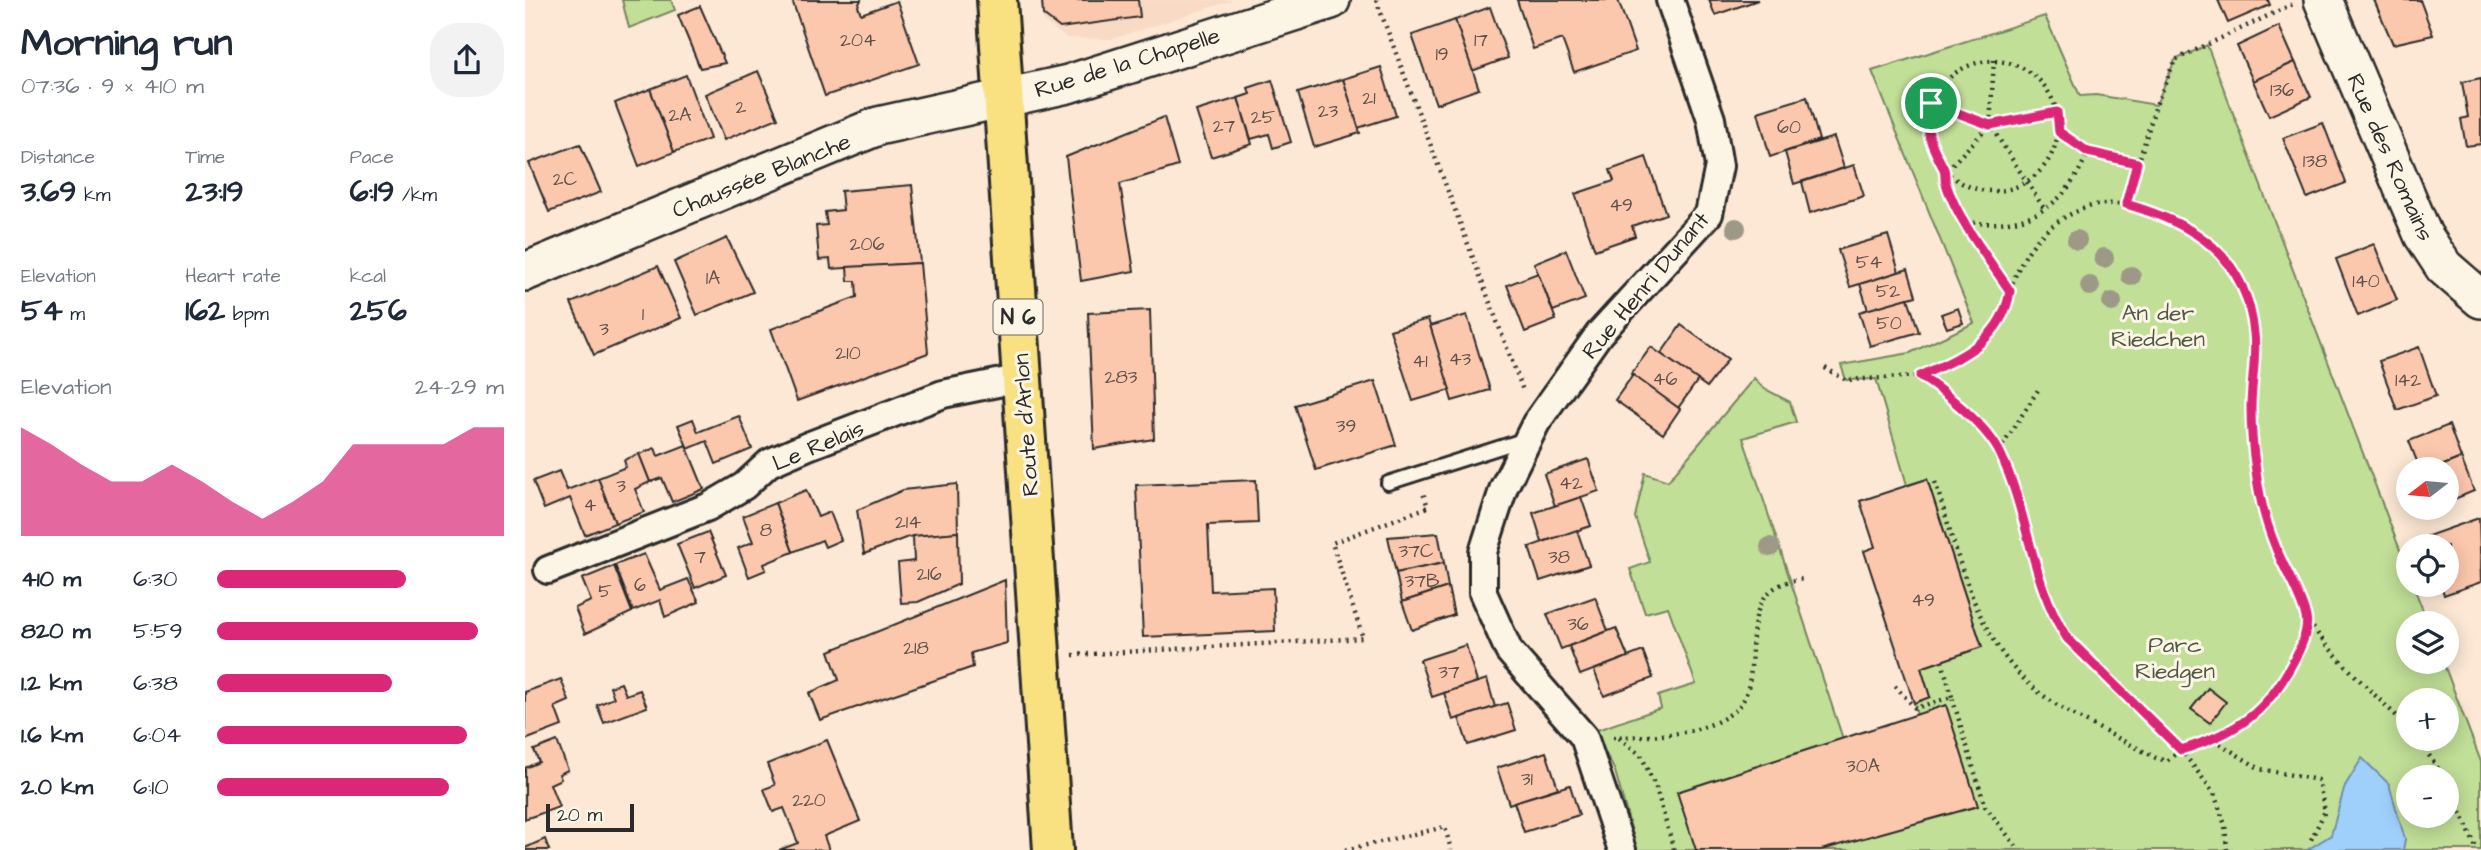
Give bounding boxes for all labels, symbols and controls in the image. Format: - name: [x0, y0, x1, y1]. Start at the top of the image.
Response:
- text: Morning run: [21, 18, 233, 70]
- street label: Rue de la Chapelle: [1031, 20, 1224, 106]
- button: share: [430, 23, 504, 97]
- house number: 204: [840, 27, 876, 54]
- house number: 17: [1474, 27, 1488, 54]
- house number: 19: [1435, 41, 1449, 68]
- street label: Rue des Romains: [2339, 69, 2441, 246]
- text: 07:36 · 9 × 410 m: [21, 70, 204, 102]
- pin: [1901, 73, 1961, 133]
- house number: 136: [2270, 77, 2294, 104]
- icon: arrive: [1912, 84, 1950, 122]
- house number: 21: [1362, 85, 1376, 112]
- house number: 2: [736, 94, 747, 121]
- house number: 23: [1318, 98, 1339, 125]
- house number: 2A: [668, 102, 692, 129]
- house number: 25: [1251, 104, 1276, 131]
- house number: 27: [1213, 113, 1236, 140]
- house number: 60: [1777, 114, 1801, 141]
- street label: Chaussée Blanche: [667, 126, 855, 226]
- text: Distance: [21, 144, 95, 171]
- text: Time: [185, 144, 225, 171]
- text: Pace: [350, 144, 394, 171]
- house number: 138: [2303, 148, 2327, 175]
- house number: 2C: [553, 166, 578, 193]
- text: 3.69: [21, 171, 76, 213]
- text: 23:19: [185, 171, 244, 213]
- text: 6:19: [350, 171, 394, 213]
- text: km: [76, 182, 110, 209]
- text: /km: [394, 182, 437, 209]
- house number: 49: [1609, 192, 1633, 219]
- street label: Rue Henri Dunant: [1575, 205, 1717, 366]
- house number: 206: [850, 231, 884, 258]
- house number: 54: [1856, 249, 1882, 276]
- text: Elevation: [21, 263, 96, 290]
- text: Heart rate: [185, 263, 281, 290]
- text: kcal: [350, 263, 386, 290]
- house number: 1A: [706, 265, 720, 292]
- house number: 140: [2352, 268, 2380, 295]
- house number: 52: [1876, 278, 1900, 305]
- text: 54: [21, 290, 63, 332]
- text: 162: [185, 290, 225, 332]
- text: 256: [350, 290, 407, 332]
- park label: An der Riedchen: [2111, 297, 2205, 355]
- road number: N 6: [993, 300, 1043, 334]
- text: m: [63, 301, 85, 328]
- text: bpm: [225, 301, 269, 328]
- house number: 1: [642, 301, 645, 328]
- house number: 50: [1876, 310, 1902, 337]
- house number: 3: [599, 316, 609, 343]
- house number: 210: [835, 340, 861, 367]
- house number: 43: [1449, 346, 1472, 373]
- house number: 41: [1412, 348, 1428, 375]
- street label: Route d'Arlon: [1005, 353, 1047, 497]
- house number: 283: [1105, 364, 1138, 391]
- house number: 46: [1653, 366, 1678, 393]
- house number: 142: [2395, 367, 2421, 394]
- text: Elevation: [21, 371, 112, 403]
- text: 24–29 m: [415, 371, 504, 403]
- street label: Le Relais: [768, 412, 869, 480]
- house number: 39: [1336, 413, 1356, 440]
- north arrow: [2396, 457, 2459, 520]
- map controls: [2396, 457, 2459, 828]
- house number: 42: [1559, 470, 1583, 497]
- house number: 3: [616, 473, 626, 500]
- house number: 4: [584, 492, 597, 519]
- house number: 214: [895, 509, 921, 536]
- house number: 8: [760, 517, 772, 544]
- button: locate: [2396, 534, 2459, 597]
- house number: 37C: [1399, 538, 1434, 565]
- house number: 7: [694, 544, 706, 571]
- house number: 38: [1548, 544, 1570, 571]
- house number: 216: [916, 561, 942, 588]
- text: 410 m: [21, 563, 81, 595]
- text: 6:30: [133, 563, 177, 595]
- house number: 37B: [1405, 568, 1440, 595]
- house number: 6: [634, 572, 646, 599]
- house number: 5: [598, 578, 612, 605]
- house number: 49: [1911, 587, 1935, 614]
- house number: 36: [1567, 611, 1589, 638]
- button: layers: [2396, 611, 2459, 674]
- text: 820 m: [21, 615, 91, 647]
- text: 5:59: [133, 615, 183, 647]
- park label: Parc Riedgen: [2135, 629, 2215, 688]
- house number: 218: [903, 635, 929, 662]
- house number: 37: [1438, 659, 1460, 686]
- text: 1.2 km: [21, 667, 82, 699]
- text: 6:38: [133, 667, 178, 699]
- button: +: [2396, 688, 2459, 751]
- text: 1.6 km: [21, 719, 83, 751]
- text: 6:04: [133, 719, 181, 751]
- house number: 30A: [1846, 753, 1880, 780]
- button: −: [2396, 765, 2459, 828]
- house number: 31: [1521, 766, 1534, 793]
- text: 2.0 km: [21, 771, 93, 803]
- text: 6:10: [133, 771, 169, 803]
- house number: 220: [792, 787, 826, 814]
- scale bar: [546, 801, 633, 833]
- text: 20 m: [557, 802, 602, 829]

